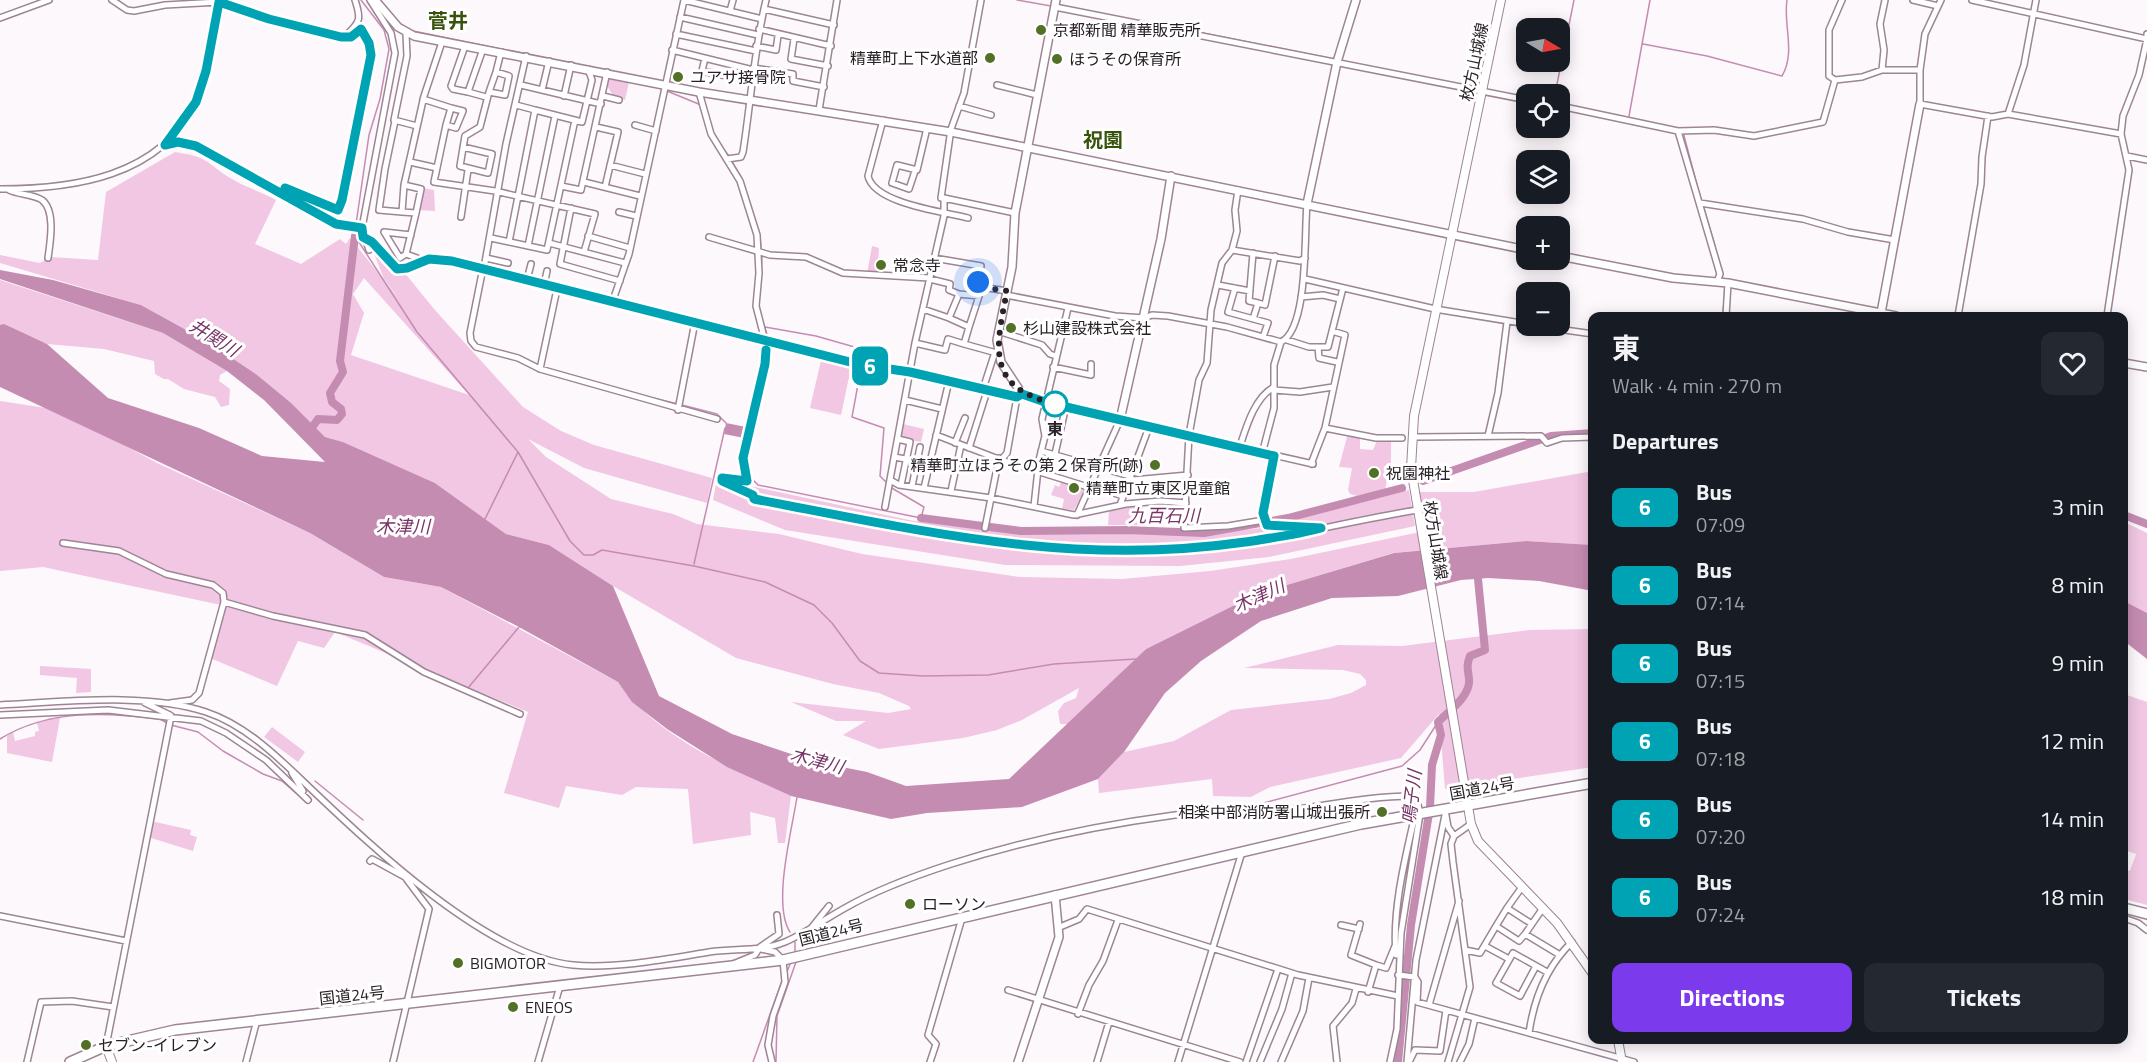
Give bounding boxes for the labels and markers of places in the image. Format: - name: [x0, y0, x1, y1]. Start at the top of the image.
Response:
- place label: 京都新聞 精華販売所: [1053, 18, 1201, 42]
- marker: 京都新聞 精華販売所: [1034, 23, 1048, 37]
- place label: 精華町上下水道部: [850, 46, 978, 70]
- place label: ほうその保育所: [1069, 47, 1181, 71]
- marker: 精華町上下水道部: [983, 51, 997, 65]
- marker: ほうその保育所: [1050, 52, 1064, 66]
- place label: ユアサ接骨院: [690, 65, 786, 89]
- marker: ユアサ接骨院: [671, 70, 685, 84]
- place label: 常念寺: [893, 253, 941, 277]
- marker: 常念寺: [874, 258, 888, 272]
- place label: 杉山建設株式会社: [1023, 316, 1151, 340]
- marker: 杉山建設株式会社: [1004, 321, 1018, 335]
- marker: 東: [1042, 391, 1068, 417]
- place label: 東: [1047, 417, 1063, 441]
- place label: 精華町立ほうその第２保育所(跡): [911, 453, 1143, 477]
- marker: 精華町立ほうその第２保育所(跡): [1148, 458, 1162, 472]
- place label: 祝園神社: [1386, 461, 1450, 485]
- marker: 祝園神社: [1367, 466, 1381, 480]
- place label: 精華町立東区児童館: [1086, 476, 1230, 500]
- marker: 精華町立東区児童館: [1067, 481, 1081, 495]
- place label: 相楽中部消防署山城出張所: [1178, 800, 1370, 824]
- marker: 相楽中部消防署山城出張所: [1375, 805, 1389, 819]
- place label: ローソン: [922, 892, 986, 916]
- marker: ローソン: [903, 897, 917, 911]
- place label: BIGMOTOR: [470, 951, 546, 975]
- marker: BIGMOTOR: [451, 956, 465, 970]
- place label: ENEOS: [525, 995, 573, 1019]
- marker: ENEOS: [506, 1000, 520, 1014]
- place label: セブン-イレブン: [98, 1033, 217, 1057]
- marker: セブン-イレブン: [79, 1038, 93, 1052]

